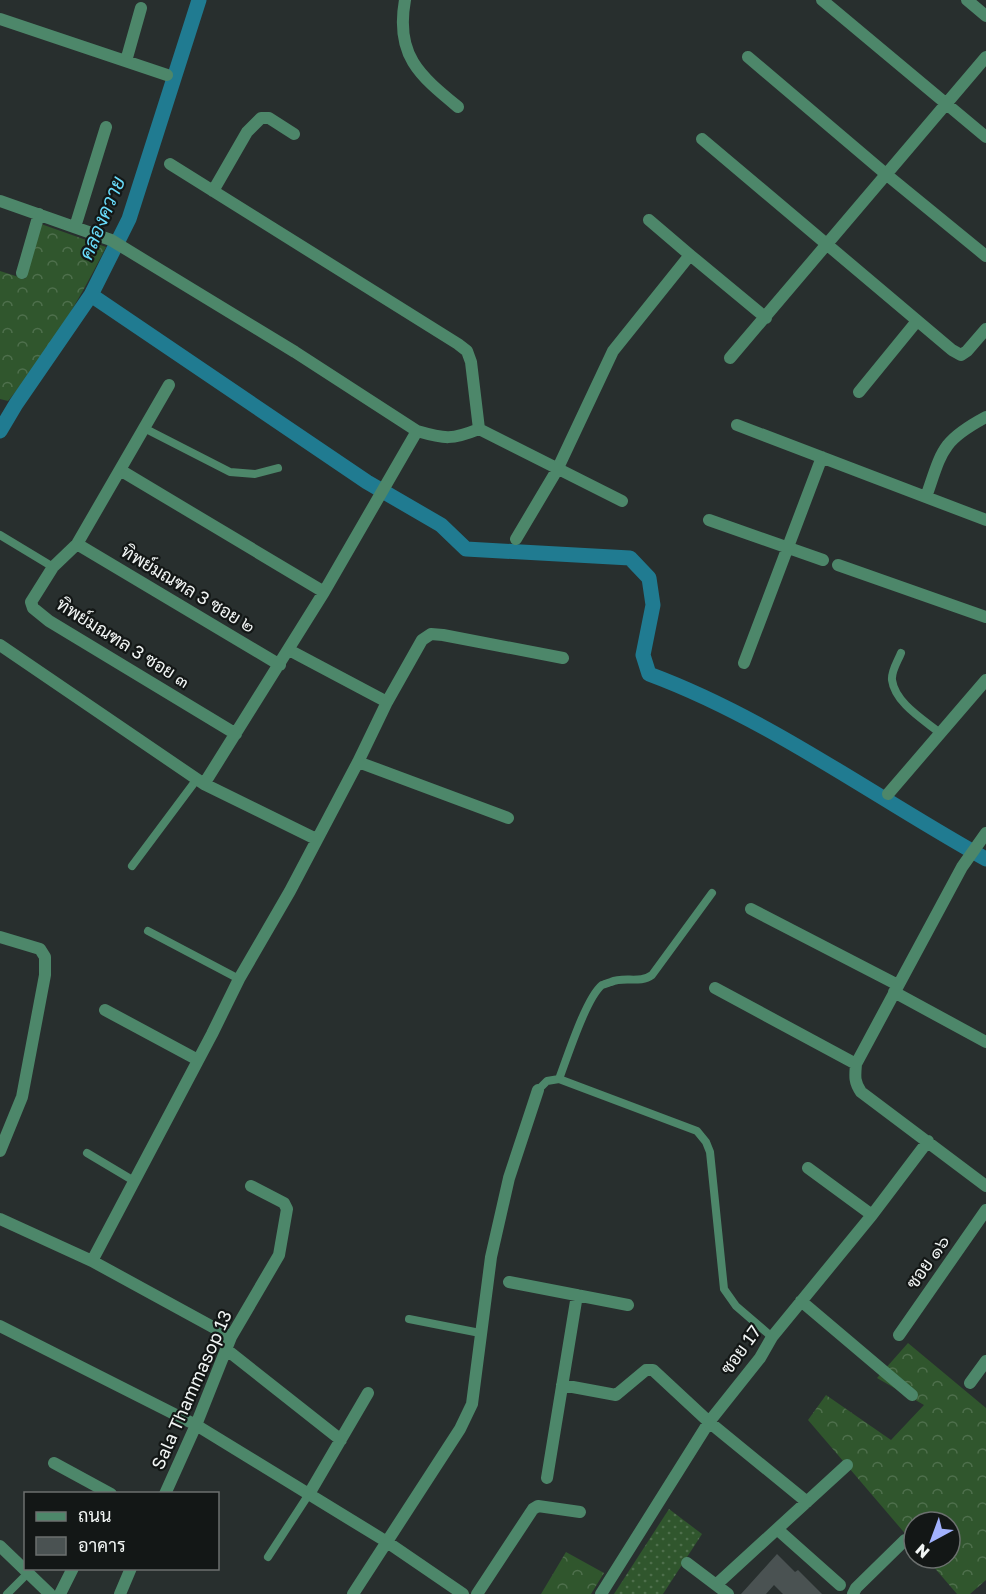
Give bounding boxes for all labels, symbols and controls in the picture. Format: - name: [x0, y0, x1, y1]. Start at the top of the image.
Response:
- water label: คลองควาย: [73, 172, 130, 263]
- street label: ทิพย์มณฑล 3 ซอย ๒: [117, 539, 260, 637]
- street label: ทิพย์มณฑล 3 ซอย ๓: [53, 592, 195, 692]
- street label: ซอย ๑๖: [901, 1230, 954, 1293]
- street label: Sala Thammasop 13: [146, 1307, 236, 1473]
- street label: ซอย 17: [715, 1321, 765, 1378]
- legend: [24, 1492, 219, 1570]
- text: ถนน: [78, 1504, 111, 1526]
- north arrow: [902, 1510, 962, 1570]
- text: อาคาร: [78, 1534, 126, 1556]
- text: N: [911, 1540, 933, 1563]

